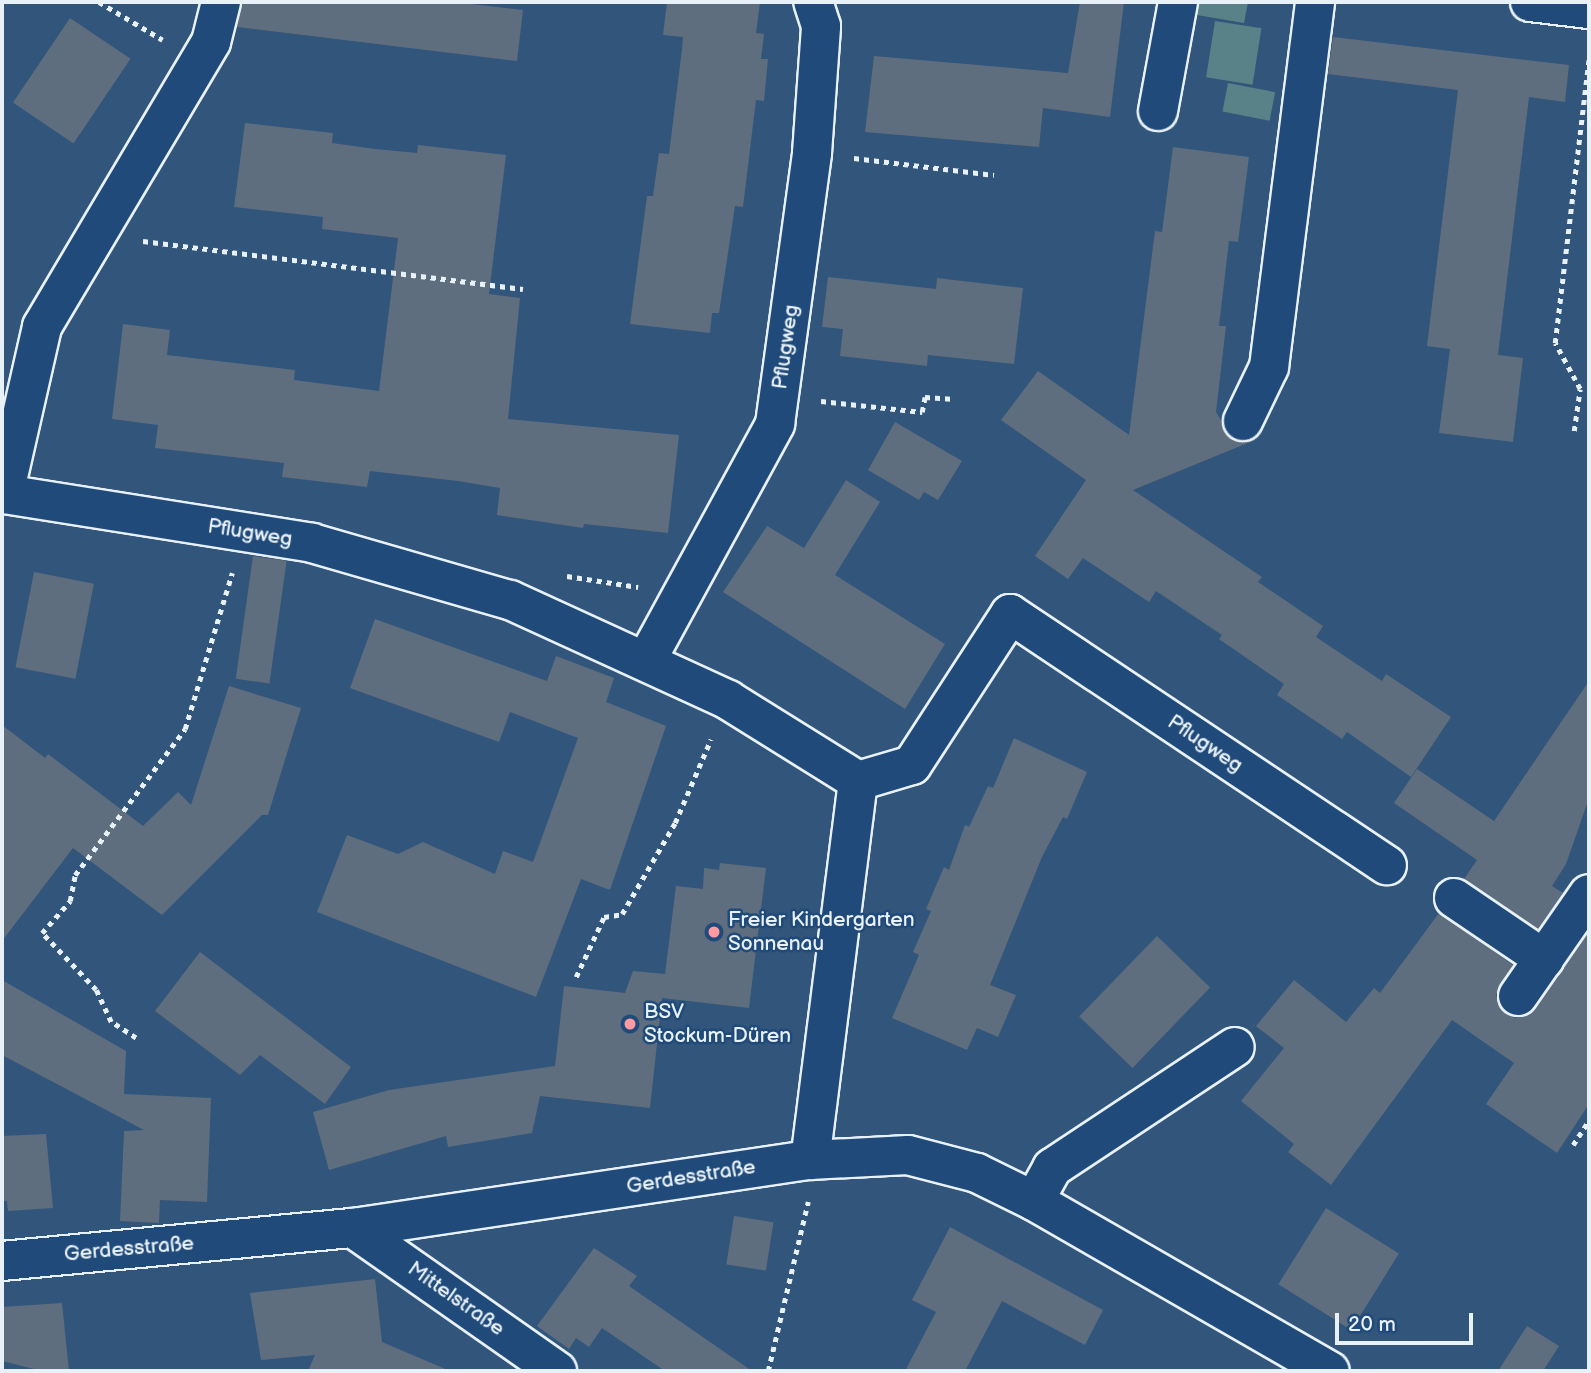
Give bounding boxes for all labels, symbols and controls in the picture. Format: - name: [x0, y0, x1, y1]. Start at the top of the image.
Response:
- street label: Pflugweg: [768, 303, 804, 391]
- street label: Pflugweg: [206, 514, 294, 552]
- street label: Pflugweg: [1163, 710, 1247, 778]
- place label: Freier Kindergarten Sonnenau: [728, 907, 915, 957]
- marker: Freier Kindergarten Sonnenau: [706, 924, 722, 940]
- place label: BSV Stockum-Düren: [644, 999, 791, 1049]
- marker: BSV Stockum-Düren: [622, 1016, 638, 1032]
- street label: Gerdesstraße: [625, 1154, 757, 1200]
- street label: Gerdesstraße: [63, 1231, 195, 1267]
- street label: Mittelstraße: [403, 1256, 509, 1342]
- scale bar: [1339, 1300, 1477, 1344]
- text: 20 m: [1348, 1312, 1396, 1337]

